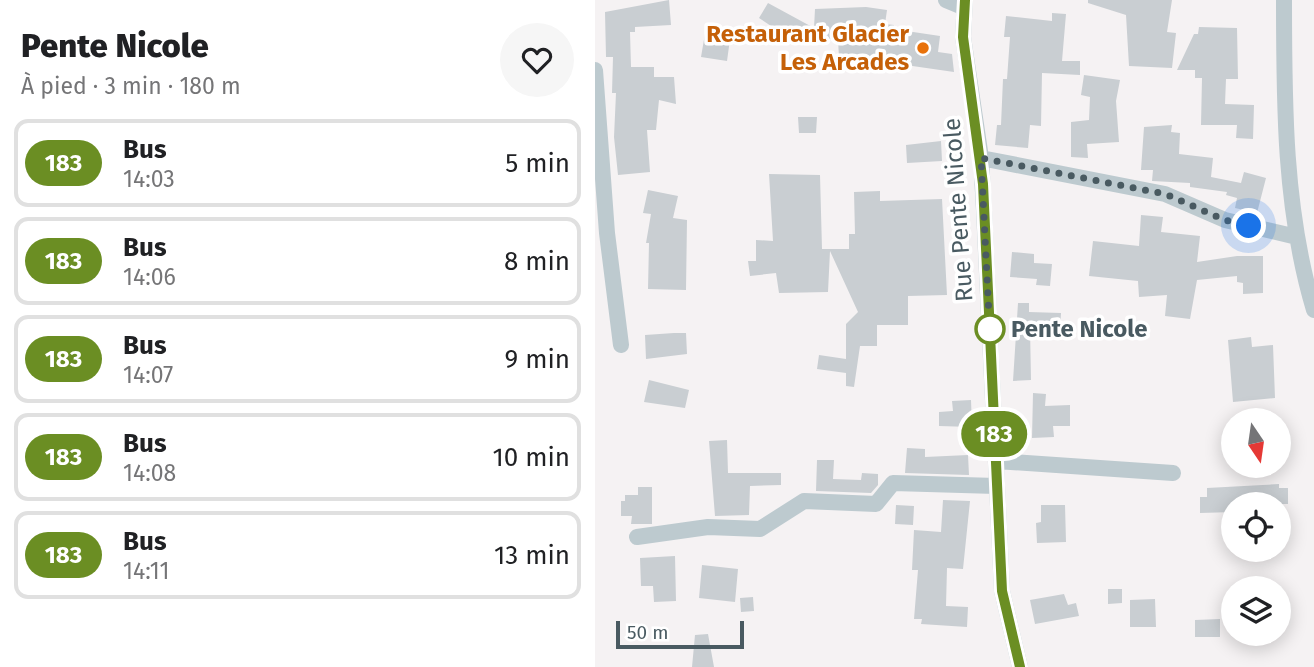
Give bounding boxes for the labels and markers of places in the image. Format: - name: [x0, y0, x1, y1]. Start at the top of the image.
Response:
- place label: Restaurant Glacier Les Arcades: [706, 20, 909, 76]
- marker: Restaurant Glacier Les Arcades: [915, 40, 931, 56]
- marker: Pente Nicole: [975, 314, 1005, 344]
- place label: Pente Nicole: [1011, 315, 1148, 343]

